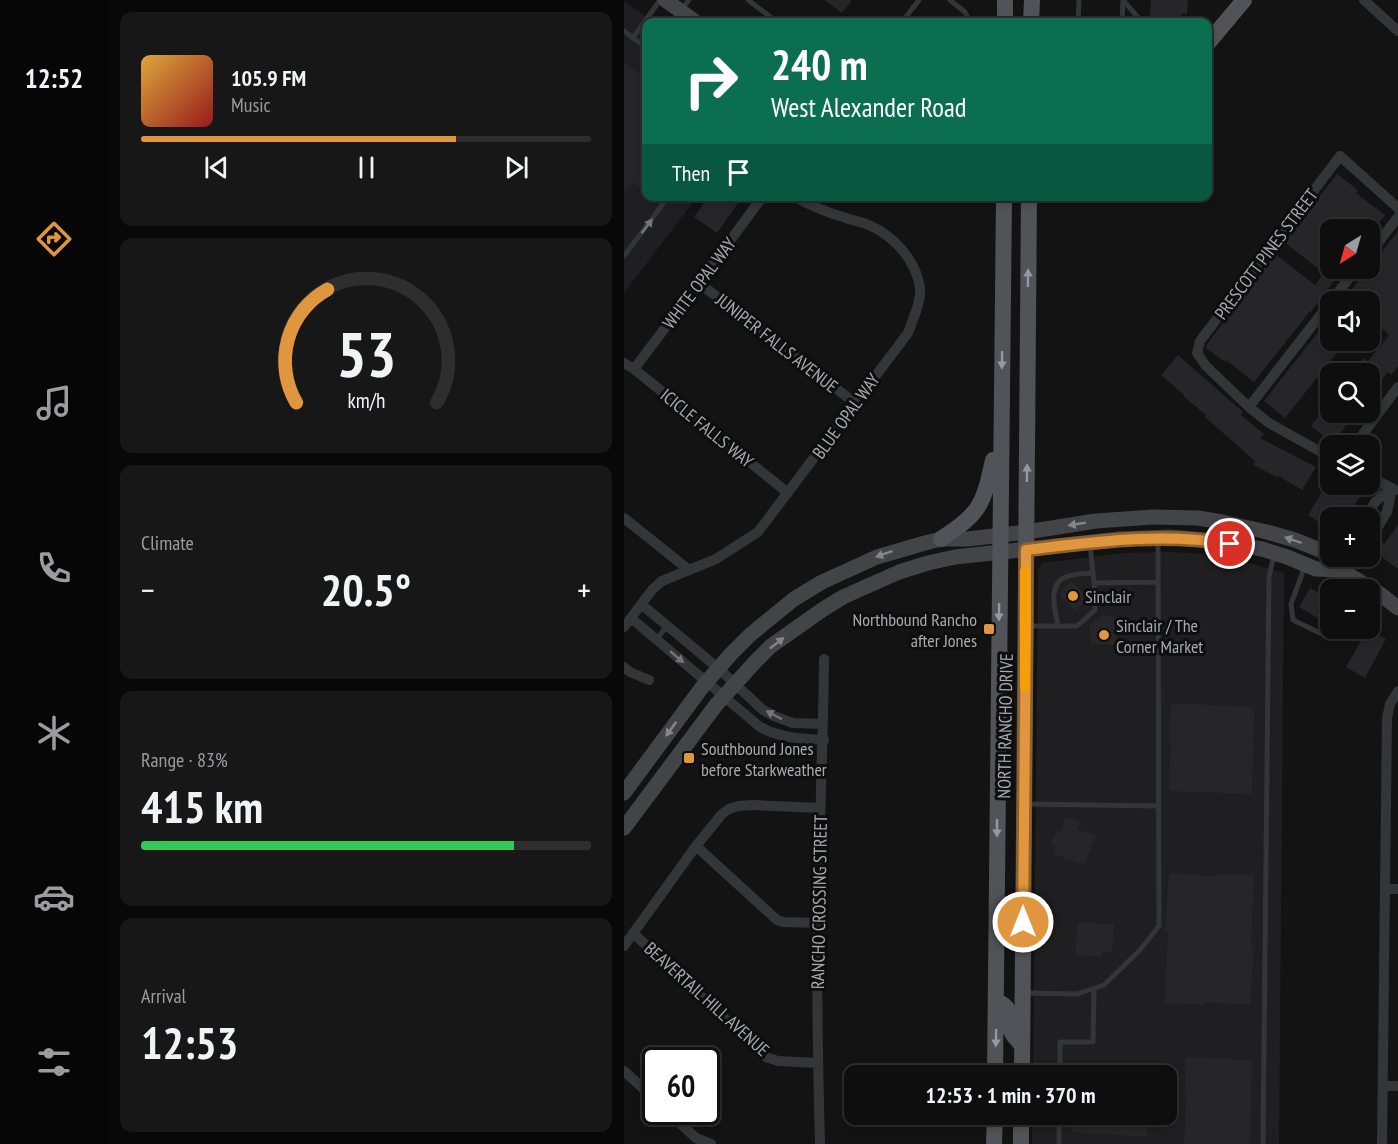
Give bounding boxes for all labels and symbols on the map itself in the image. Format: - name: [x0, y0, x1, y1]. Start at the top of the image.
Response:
- street label: PRESCOTT PINES STREET: [1209, 184, 1323, 324]
- one-way arrow: [640, 219, 652, 234]
- north arrow: [1320, 219, 1380, 279]
- street label: WHITE OPAL WAY: [657, 232, 741, 333]
- one-way arrow: [1023, 269, 1033, 288]
- street label: JUNIPER FALLS AVENUE: [711, 288, 843, 398]
- one-way arrow: [997, 350, 1006, 369]
- street label: BLUE OPAL WAY: [807, 368, 885, 463]
- street label: ICICLE FALLS WAY: [656, 383, 759, 473]
- one-way arrow: [1022, 464, 1031, 483]
- pin: [1204, 518, 1255, 569]
- one-way arrow: [1067, 520, 1086, 529]
- one-way arrow: [1284, 535, 1302, 545]
- one-way arrow: [875, 550, 893, 560]
- place label: Sinclair: [1085, 585, 1131, 608]
- marker: Sinclair: [1066, 589, 1080, 603]
- one-way arrow: [994, 602, 1004, 621]
- place label: Northbound Rancho after Jones: [853, 608, 977, 652]
- place label: Sinclair / The Corner Market: [1116, 614, 1203, 658]
- marker: Northbound Rancho after Jones: [982, 622, 996, 636]
- marker: Sinclair / The Corner Market: [1097, 628, 1111, 642]
- one-way arrow: [768, 637, 784, 649]
- one-way arrow: [669, 650, 684, 663]
- street label: NORTH RANCHO DRIVE: [992, 653, 1018, 799]
- one-way arrow: [765, 711, 782, 720]
- one-way arrow: [666, 721, 678, 736]
- place label: Southbound Jones before Starkweather: [701, 737, 827, 781]
- marker: Southbound Jones before Starkweather: [682, 751, 696, 765]
- street label: RANCHO CROSSING STREET: [806, 815, 832, 989]
- one-way arrow: [992, 818, 1002, 837]
- position arrow: [991, 890, 1055, 954]
- street label: BEAVERTAIL HILL AVENUE: [640, 937, 774, 1061]
- one-way arrow: [991, 1029, 1001, 1048]
- speed limit sign: 60: [642, 1047, 720, 1125]

